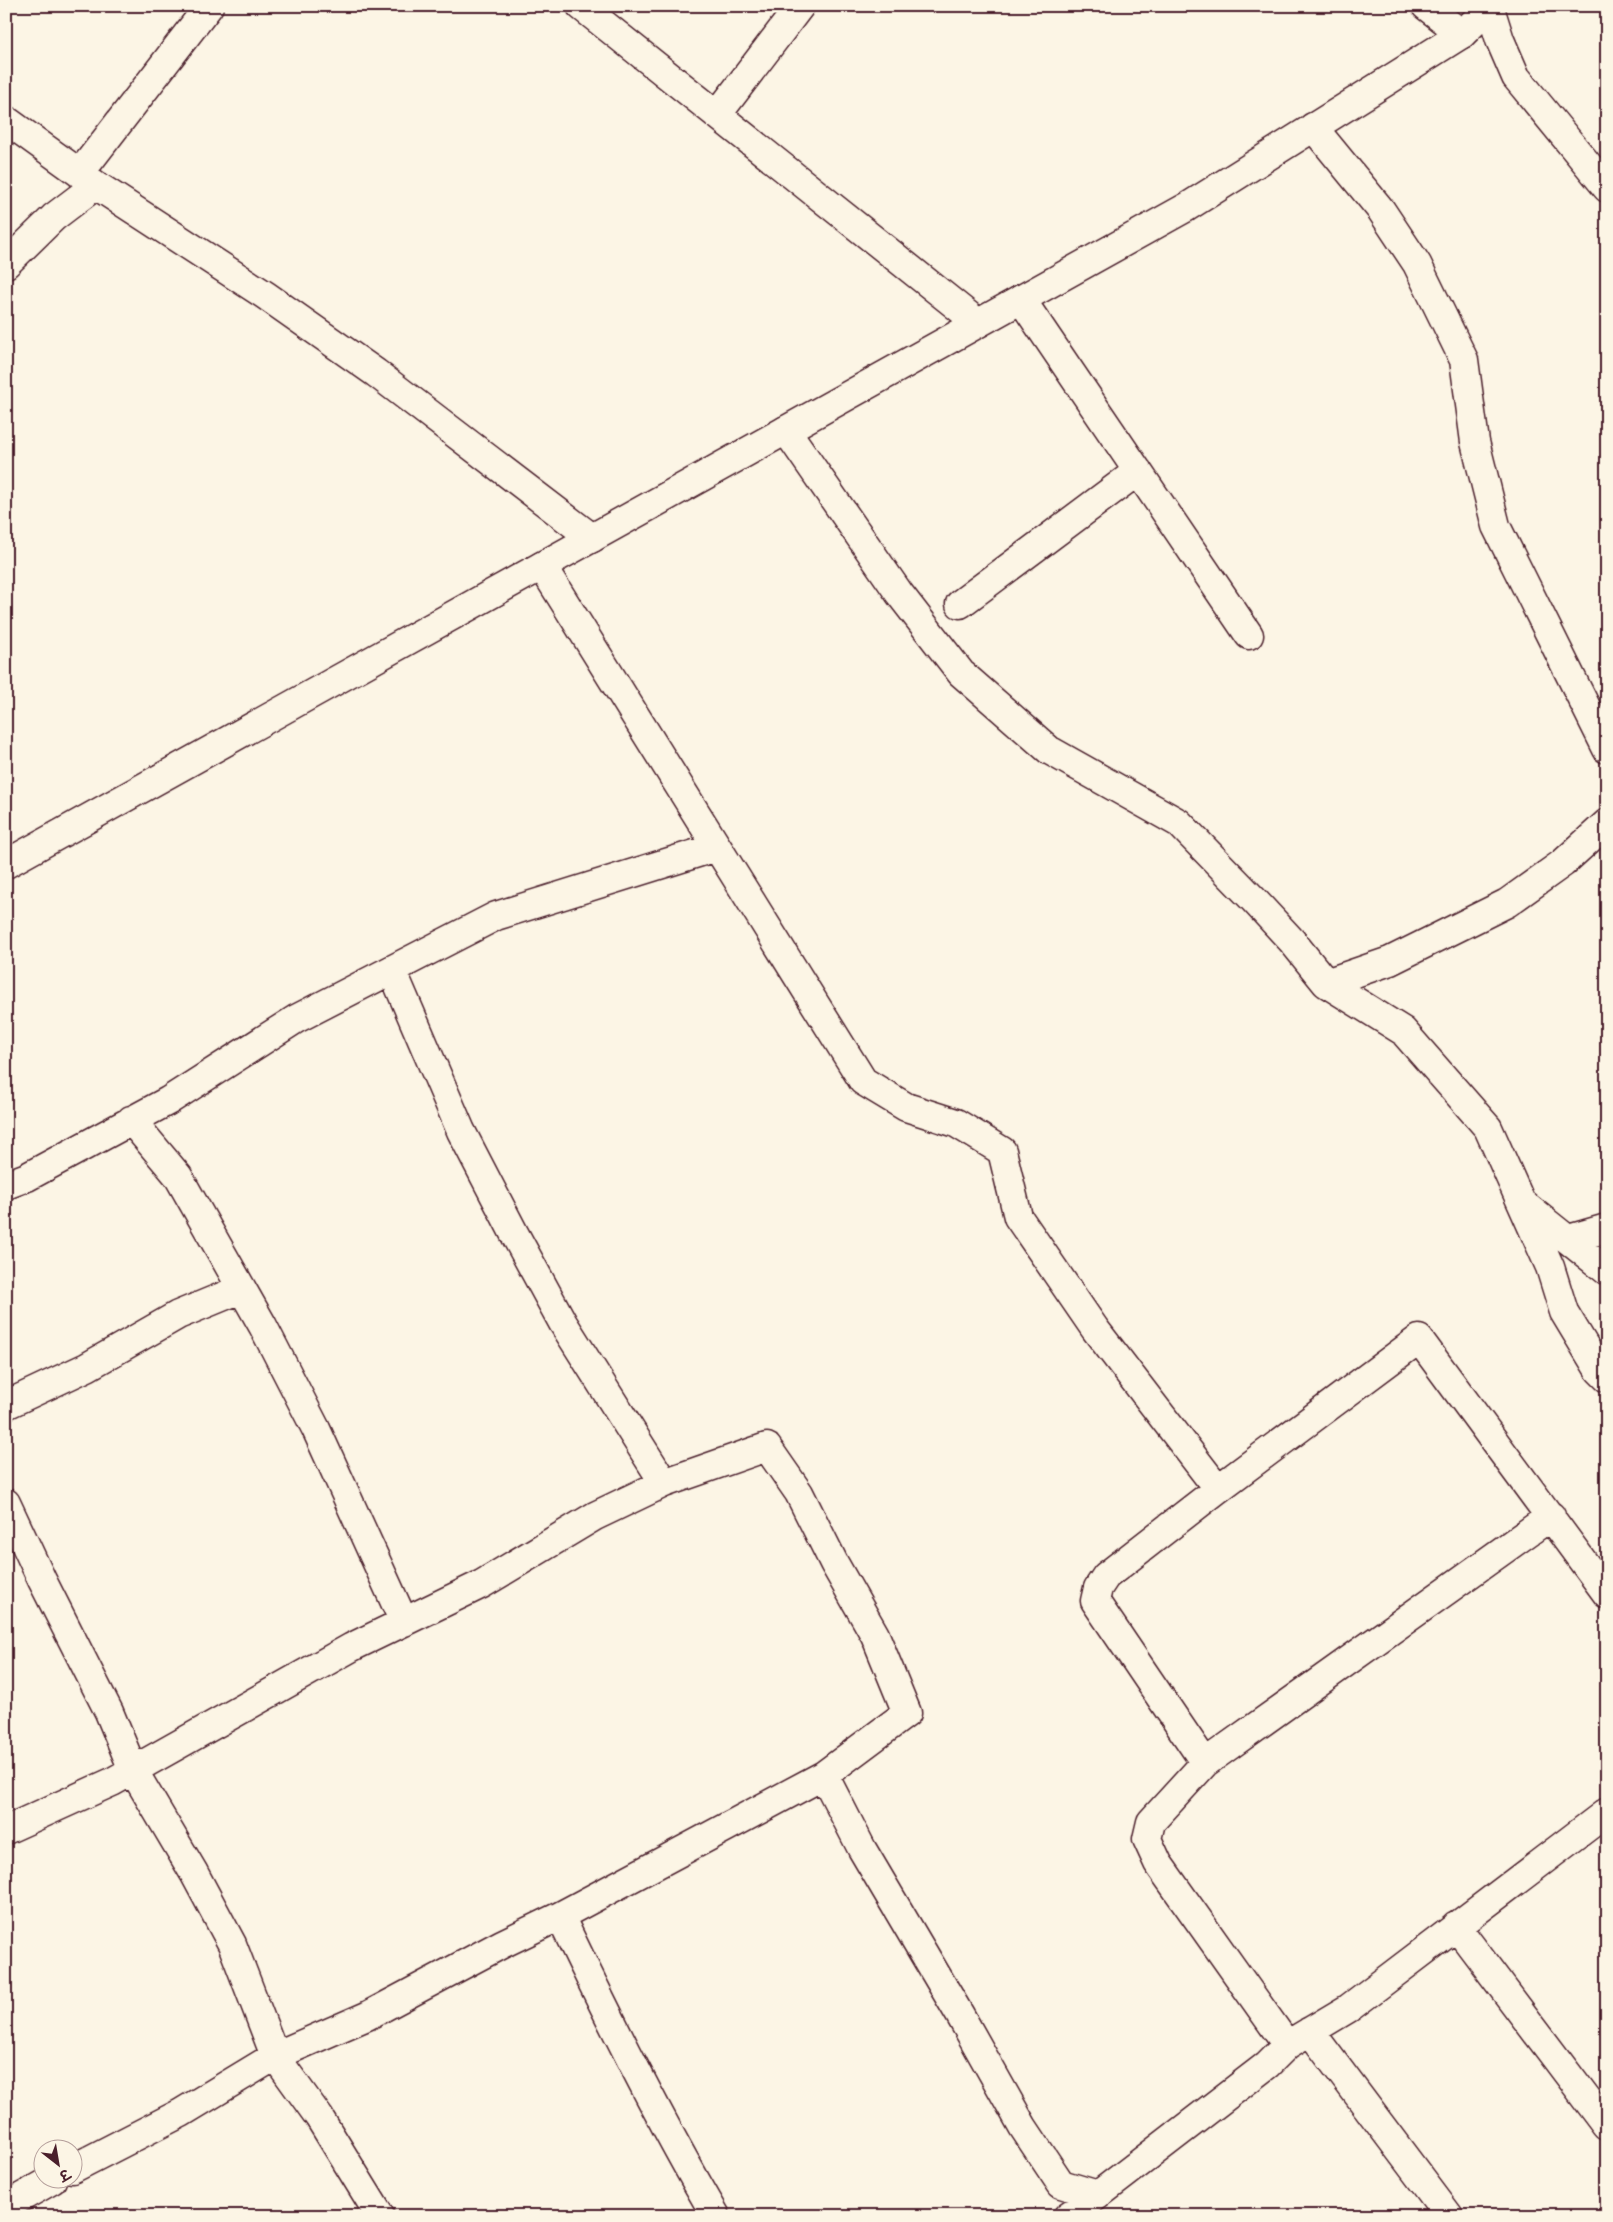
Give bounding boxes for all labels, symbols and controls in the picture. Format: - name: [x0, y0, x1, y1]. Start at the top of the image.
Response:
- north arrow: [32, 2140, 82, 2190]
- text: उ: [54, 2163, 75, 2185]

